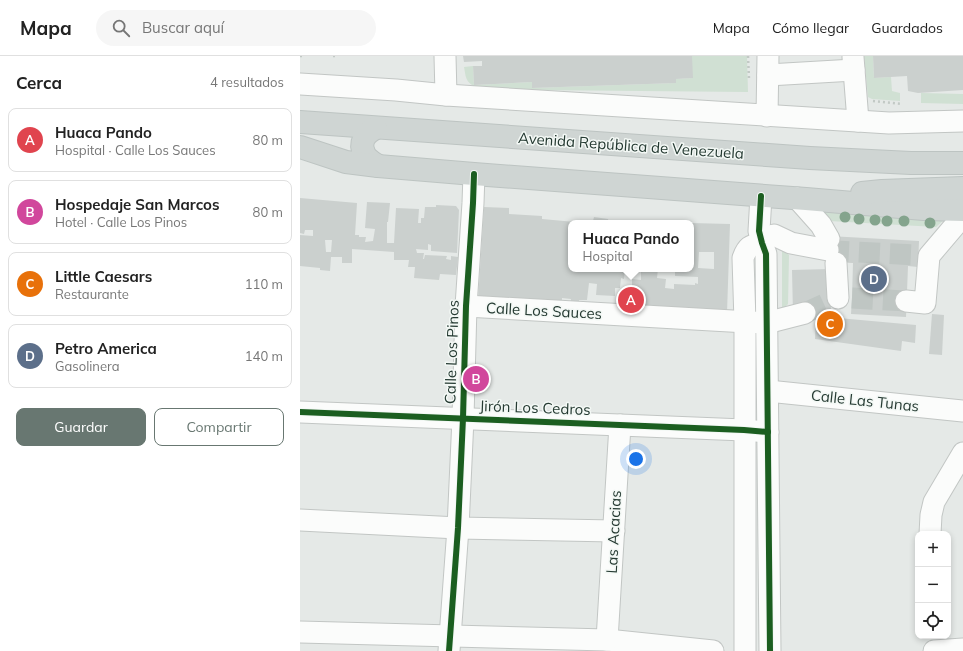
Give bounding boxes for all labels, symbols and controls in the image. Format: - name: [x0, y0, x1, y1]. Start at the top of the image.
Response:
- search box: [96, 10, 376, 46]
- text: Mapa: [20, 16, 72, 40]
- icon: search: [110, 17, 132, 39]
- text: Buscar aquí: [142, 18, 224, 37]
- text: Mapa: [713, 19, 750, 37]
- text: Cómo llegar: [772, 19, 849, 37]
- text: Guardados: [871, 19, 943, 37]
- text: Cerca: [16, 72, 62, 93]
- text: 4 resultados: [210, 74, 284, 90]
- text: Huaca Pando: [55, 123, 152, 142]
- street label: Avenida República de Venezuela: [518, 128, 745, 163]
- text: A: [25, 132, 35, 148]
- text: 80 m: [253, 132, 283, 148]
- text: Hospital · Calle Los Sauces: [55, 142, 216, 158]
- text: Hospedaje San Marcos: [55, 195, 219, 214]
- text: B: [26, 204, 34, 220]
- text: 80 m: [253, 204, 283, 220]
- text: Hotel · Calle Los Pinos: [55, 214, 187, 230]
- popup: [568, 220, 694, 272]
- text: Huaca Pando: [583, 229, 679, 248]
- text: Hospital: [583, 248, 633, 264]
- pin: D: [861, 264, 887, 294]
- text: Little Caesars: [55, 267, 152, 286]
- text: C: [26, 276, 34, 292]
- text: 110 m: [245, 276, 283, 292]
- pin: A: [618, 285, 644, 315]
- text: Restaurante: [55, 286, 129, 302]
- street label: Calle Los Sauces: [486, 298, 603, 323]
- street label: Calle Los Pinos: [440, 299, 463, 404]
- pin: C: [817, 309, 843, 339]
- text: Petro America: [55, 339, 157, 358]
- text: D: [25, 348, 35, 364]
- text: 140 m: [245, 348, 283, 364]
- text: Gasolinera: [55, 358, 120, 374]
- pin: B: [463, 364, 489, 394]
- street label: Calle Las Tunas: [810, 385, 920, 416]
- street label: Jirón Los Cedros: [479, 396, 591, 419]
- button: Guardar: [16, 408, 146, 446]
- button: Compartir: [154, 408, 284, 446]
- your location: [626, 449, 646, 469]
- street label: Las Acacias: [602, 490, 625, 574]
- map controls: [915, 531, 951, 639]
- button: +: [915, 531, 951, 567]
- button: −: [915, 567, 951, 603]
- button: locate: [915, 603, 951, 639]

